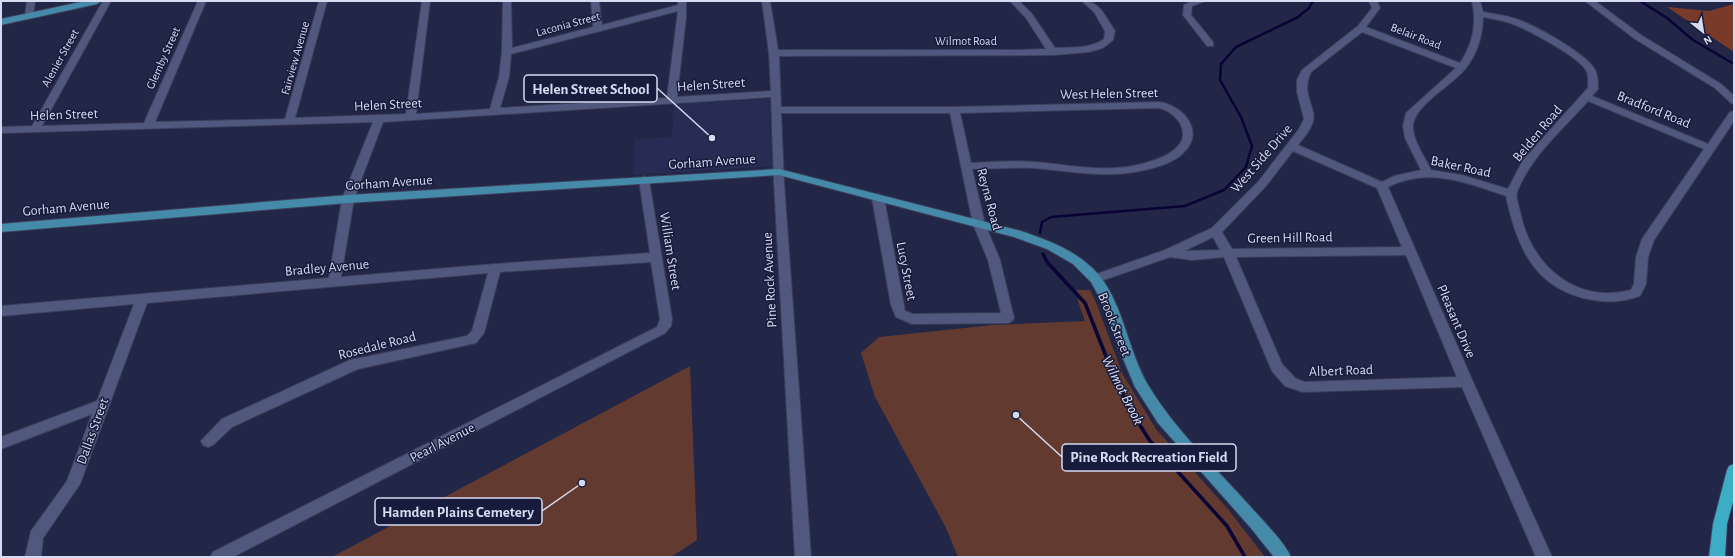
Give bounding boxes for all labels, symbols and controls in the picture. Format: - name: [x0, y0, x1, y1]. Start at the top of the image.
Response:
- street label: Laconia Street: [535, 10, 601, 38]
- north arrow: [1683, 12, 1723, 52]
- street label: Fairview Avenue: [279, 20, 311, 96]
- street label: Belair Road: [1389, 21, 1443, 51]
- street label: Glemby Street: [144, 25, 183, 91]
- street label: Alenier Street: [39, 27, 81, 89]
- text: N: [1702, 34, 1714, 47]
- street label: Wilmot Road: [935, 35, 997, 47]
- callout: Helen Street School: [524, 75, 657, 102]
- street label: Helen Street: [677, 76, 746, 94]
- text: Helen Street School: [532, 82, 650, 97]
- street label: West Helen Street: [1060, 86, 1159, 102]
- street label: Bradford Road: [1615, 89, 1692, 131]
- street label: Helen Street: [354, 96, 423, 114]
- street label: Belden Road: [1510, 103, 1565, 164]
- street label: Helen Street: [30, 107, 99, 123]
- street label: West Side Drive: [1228, 122, 1295, 195]
- street label: Gorham Avenue: [668, 152, 756, 172]
- street label: Baker Road: [1429, 154, 1492, 180]
- street label: Reyna Road: [974, 167, 1004, 232]
- street label: Gorham Avenue: [345, 173, 433, 193]
- street label: Gorham Avenue: [22, 197, 110, 219]
- street label: William Street: [657, 211, 683, 292]
- street label: Green Hill Road: [1247, 230, 1333, 246]
- street label: Pine Rock Avenue: [761, 232, 779, 328]
- street label: Lucy Street: [893, 241, 919, 302]
- street label: Bradley Avenue: [284, 257, 370, 279]
- street label: Pleasant Drive: [1434, 283, 1478, 360]
- street label: Brook Street: [1095, 291, 1133, 359]
- street label: Rosedale Road: [337, 330, 418, 362]
- water label: Wilmot Brook: [1099, 353, 1146, 427]
- street label: Albert Road: [1309, 363, 1373, 379]
- street label: Dallas Street: [75, 396, 112, 466]
- street label: Pearl Avenue: [408, 421, 477, 465]
- callout: Pine Rock Recreation Field: [1062, 444, 1236, 471]
- text: Pine Rock Recreation Field: [1070, 450, 1228, 465]
- callout: Hamden Plains Cemetery: [375, 498, 542, 525]
- text: Hamden Plains Cemetery: [382, 505, 534, 520]

